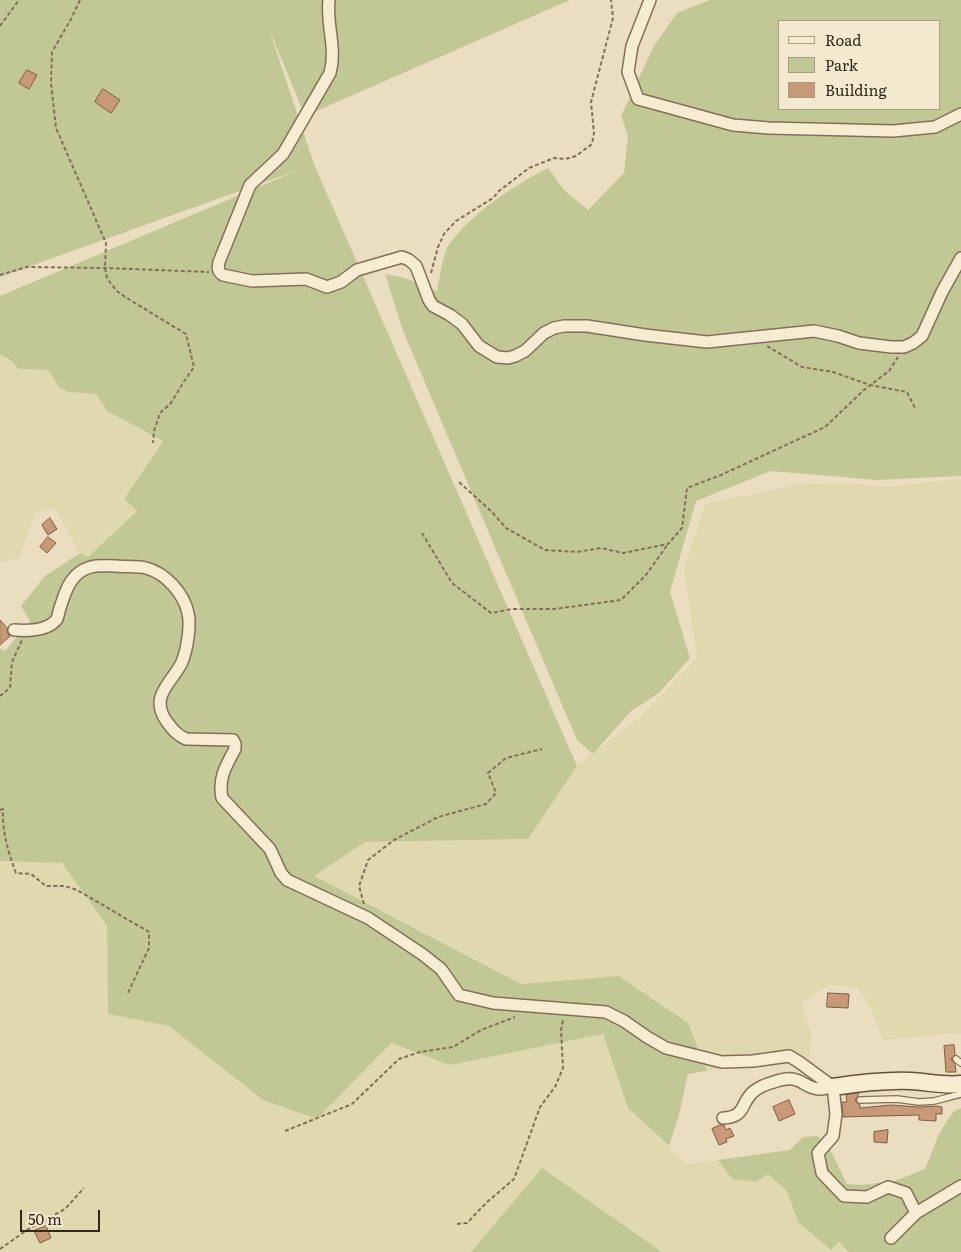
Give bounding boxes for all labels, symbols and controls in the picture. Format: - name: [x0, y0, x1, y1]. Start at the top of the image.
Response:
- legend: [778, 20, 941, 110]
- text: Road: [825, 28, 861, 51]
- text: Park: [825, 53, 858, 76]
- text: Building: [825, 78, 887, 101]
- scale bar: [22, 1200, 102, 1232]
- text: 50 m: [28, 1207, 62, 1230]

